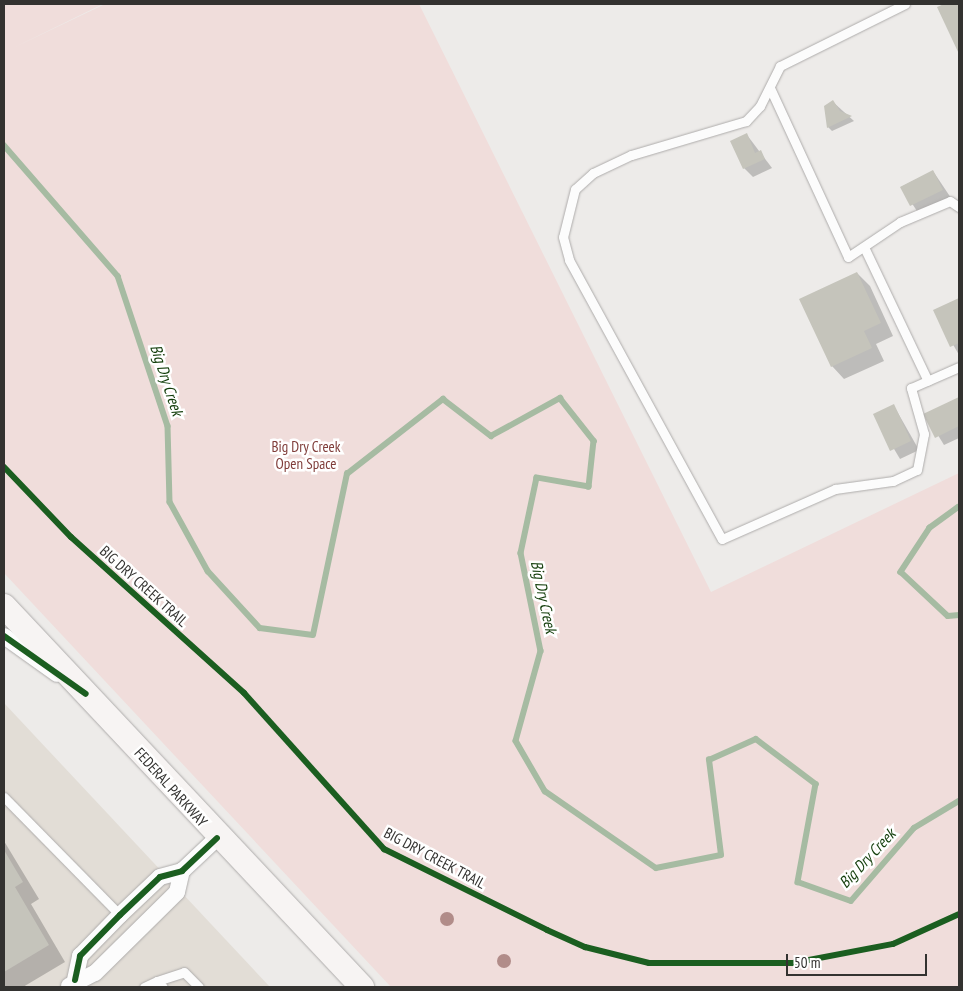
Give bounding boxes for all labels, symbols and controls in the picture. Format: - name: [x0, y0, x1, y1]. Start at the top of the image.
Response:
- water label: Big Dry Creek: [146, 342, 188, 418]
- park label: Big Dry Creek Open Space: [271, 437, 341, 472]
- street label: BIG DRY CREEK TRAIL: [96, 541, 192, 631]
- water label: Big Dry Creek: [527, 559, 561, 635]
- street label: FEDERAL PARKWAY: [131, 744, 211, 830]
- street label: BIG DRY CREEK TRAIL: [381, 823, 489, 893]
- water label: Big Dry Creek: [835, 824, 899, 892]
- scale bar: [788, 944, 929, 976]
- text: 50 m: [794, 953, 820, 972]

